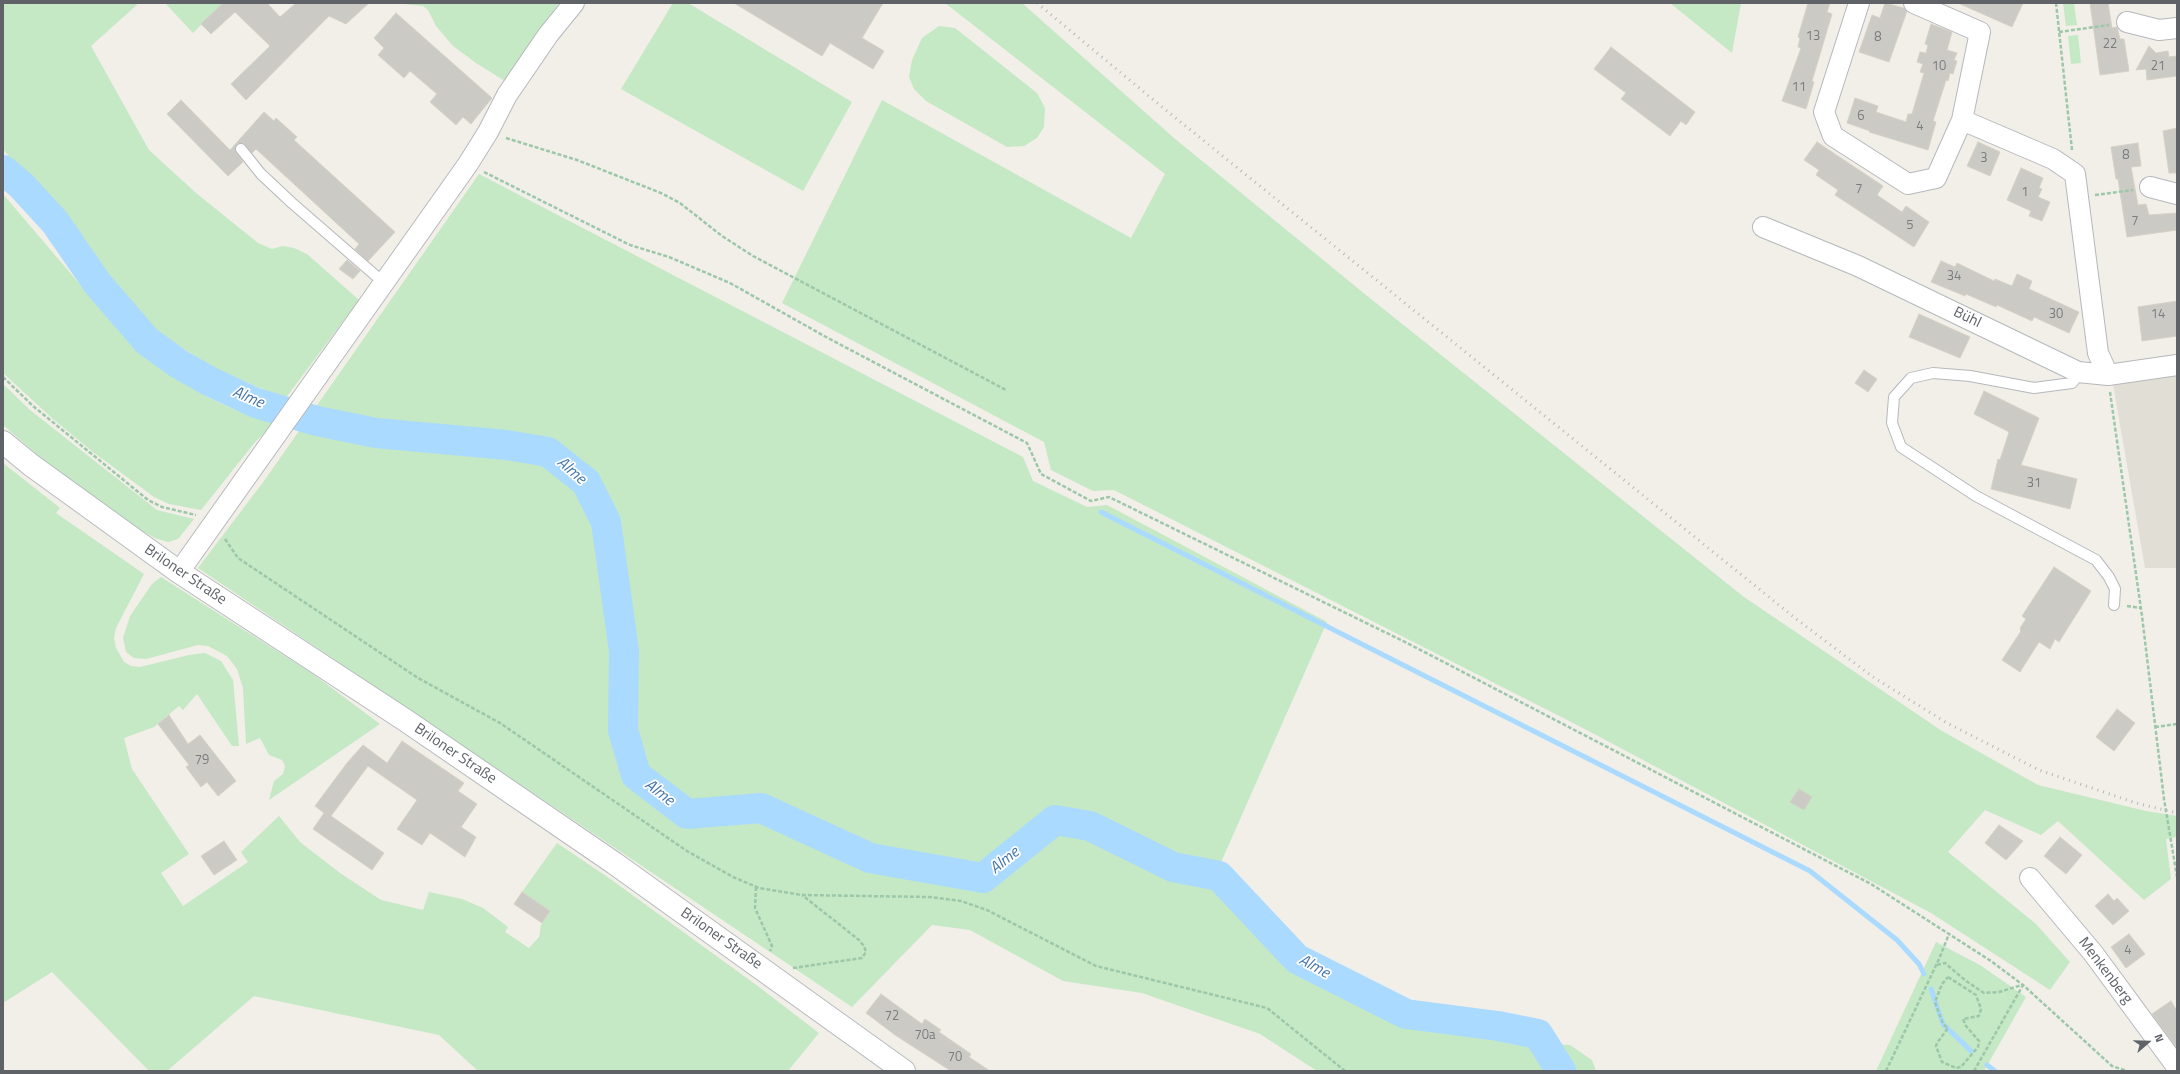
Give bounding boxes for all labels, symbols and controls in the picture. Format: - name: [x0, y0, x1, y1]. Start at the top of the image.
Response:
- house number: 13: [1806, 29, 1820, 45]
- house number: 8: [1874, 30, 1882, 46]
- house number: 22: [2103, 37, 2117, 53]
- house number: 10: [1932, 59, 1946, 75]
- house number: 21: [2151, 59, 2165, 75]
- house number: 11: [1792, 80, 1806, 96]
- house number: 6: [1857, 109, 1865, 125]
- house number: 4: [1916, 119, 1924, 135]
- house number: 8: [2122, 148, 2130, 164]
- house number: 3: [1980, 151, 1988, 167]
- house number: 7: [1855, 182, 1863, 198]
- house number: 1: [2021, 185, 2029, 201]
- house number: 7: [2131, 214, 2139, 230]
- house number: 5: [1906, 218, 1914, 234]
- house number: 34: [1947, 269, 1961, 285]
- street label: Bühl: [1950, 304, 1984, 332]
- house number: 30: [2049, 307, 2063, 323]
- house number: 14: [2151, 307, 2165, 323]
- water label: Alme: [229, 383, 267, 413]
- water label: Alme: [553, 453, 589, 489]
- house number: 31: [2027, 476, 2041, 492]
- street label: Briloner Straße: [140, 541, 230, 609]
- street label: Briloner Straße: [410, 720, 500, 788]
- house number: 79: [195, 753, 209, 769]
- water label: Alme: [640, 776, 678, 810]
- water label: Alme: [986, 843, 1024, 879]
- street label: Briloner Straße: [677, 904, 765, 974]
- street label: Menkenberg: [2074, 934, 2136, 1008]
- house number: 4: [2124, 943, 2132, 959]
- water label: Alme: [1295, 951, 1333, 983]
- house number: 72: [885, 1009, 899, 1025]
- north arrow: [2128, 1022, 2168, 1062]
- house number: 70a: [914, 1028, 936, 1044]
- text: N: [2150, 1032, 2168, 1044]
- house number: 70: [948, 1050, 962, 1066]

